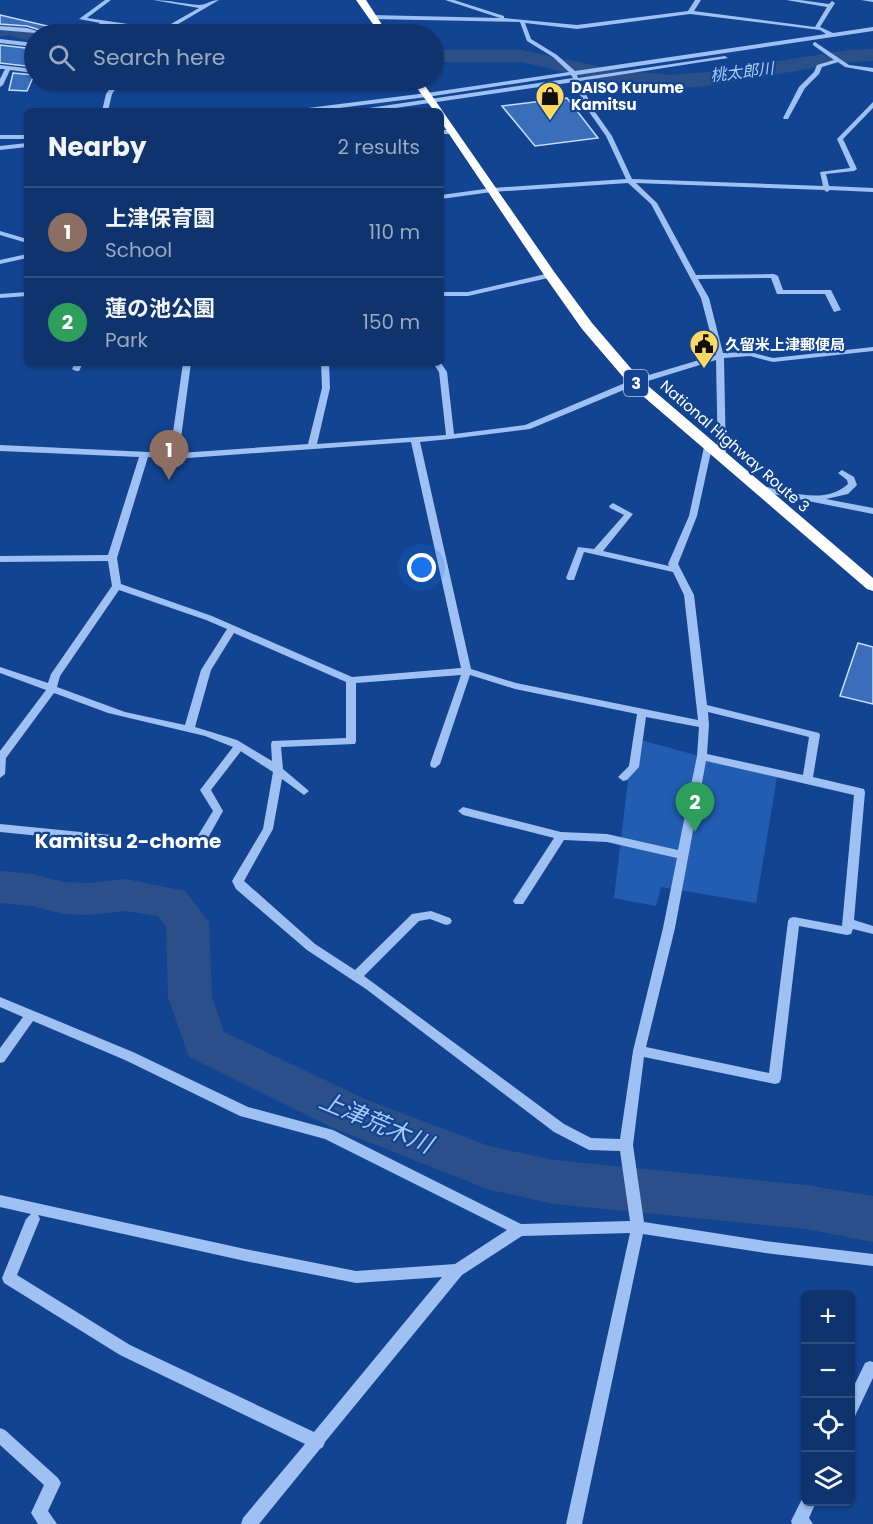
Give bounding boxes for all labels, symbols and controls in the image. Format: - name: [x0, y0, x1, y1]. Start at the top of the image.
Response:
- search box: [24, 24, 444, 90]
- icon: search: [45, 41, 78, 74]
- text: Search here: [93, 42, 226, 73]
- water label: 桃太郎川: [709, 56, 777, 87]
- place label: DAISO Kurume Kamitsu: [571, 77, 684, 115]
- shop icon: DAISO Kurume Kamitsu: [534, 80, 566, 122]
- text: Nearby: [48, 129, 146, 165]
- text: 2 results: [337, 133, 420, 161]
- text: 上津保育園: [105, 203, 215, 234]
- text: 1: [64, 218, 71, 246]
- text: 110 m: [369, 218, 420, 246]
- text: School: [105, 236, 172, 264]
- text: 蓮の池公園: [105, 293, 215, 324]
- text: 2: [62, 308, 73, 336]
- text: 150 m: [363, 308, 420, 336]
- text: Park: [105, 326, 148, 354]
- public building icon: 久留米上津郵便局: [688, 328, 720, 370]
- place label: 久留米上津郵便局: [725, 334, 845, 355]
- road number: 3: [624, 370, 648, 396]
- street label: National Highway Route 3: [656, 375, 814, 517]
- pin: 1: [150, 430, 188, 480]
- your location: [407, 553, 436, 582]
- pin: 2: [676, 782, 714, 832]
- district label: Kamitsu 2-chome: [35, 827, 221, 855]
- water label: 上津荒木川: [314, 1083, 440, 1162]
- map controls: [801, 1290, 855, 1506]
- button: +: [801, 1290, 855, 1344]
- button: −: [801, 1344, 855, 1398]
- button: locate: [801, 1398, 855, 1452]
- button: layers: [801, 1452, 855, 1506]

